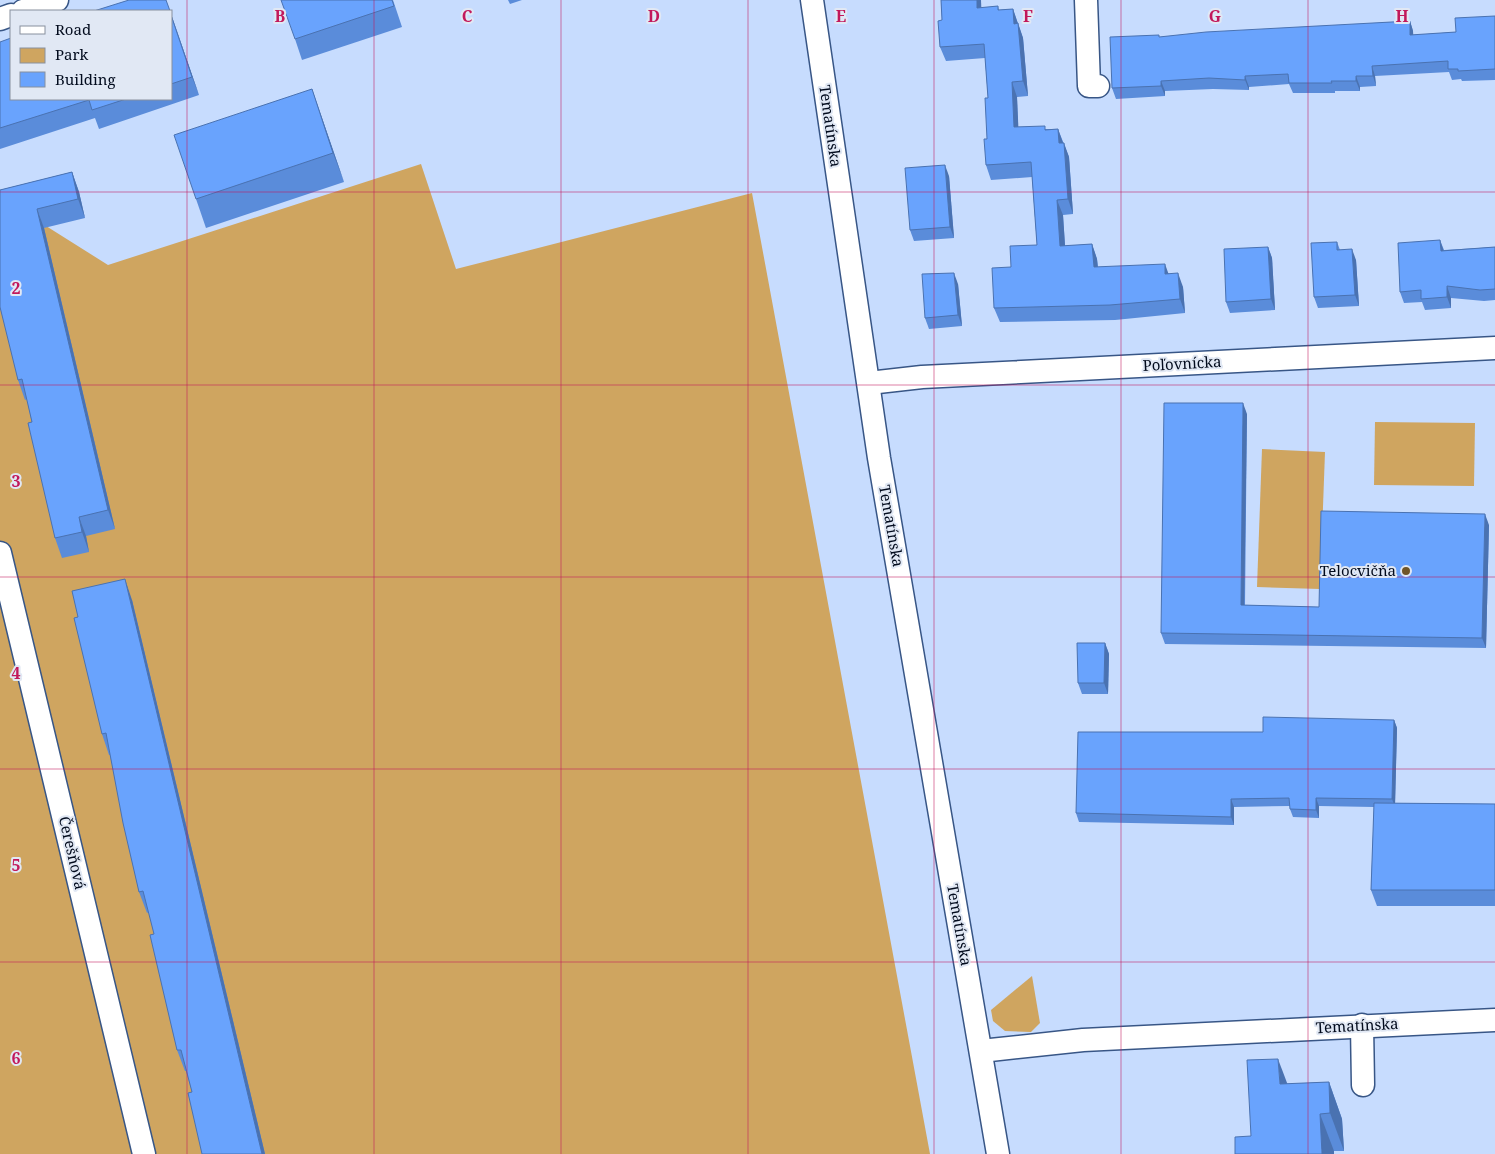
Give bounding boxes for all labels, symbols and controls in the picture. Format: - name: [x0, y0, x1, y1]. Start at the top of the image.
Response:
- text: B: [275, 5, 286, 27]
- text: C: [462, 5, 473, 27]
- text: D: [648, 5, 660, 27]
- text: E: [836, 5, 846, 27]
- text: F: [1023, 5, 1033, 27]
- text: G: [1209, 5, 1221, 27]
- text: H: [1395, 5, 1409, 27]
- legend: [10, 10, 172, 100]
- text: Road: [55, 19, 91, 39]
- text: Park: [55, 44, 89, 64]
- text: Building: [55, 69, 116, 89]
- street label: Tematínska: [815, 83, 847, 168]
- text: 2: [11, 277, 21, 299]
- street label: Poľovnícka: [1142, 351, 1222, 375]
- text: 3: [11, 470, 21, 492]
- street label: Tematínska: [875, 483, 909, 568]
- place label: Telocvičňa: [1320, 560, 1396, 580]
- marker: Telocvičňa: [1400, 565, 1412, 577]
- text: 4: [11, 662, 21, 684]
- street label: Čerešňová: [55, 814, 91, 891]
- text: 5: [11, 854, 21, 876]
- street label: Tematínska: [943, 882, 977, 967]
- street label: Tematínska: [1315, 1013, 1399, 1037]
- text: 6: [11, 1047, 21, 1069]

